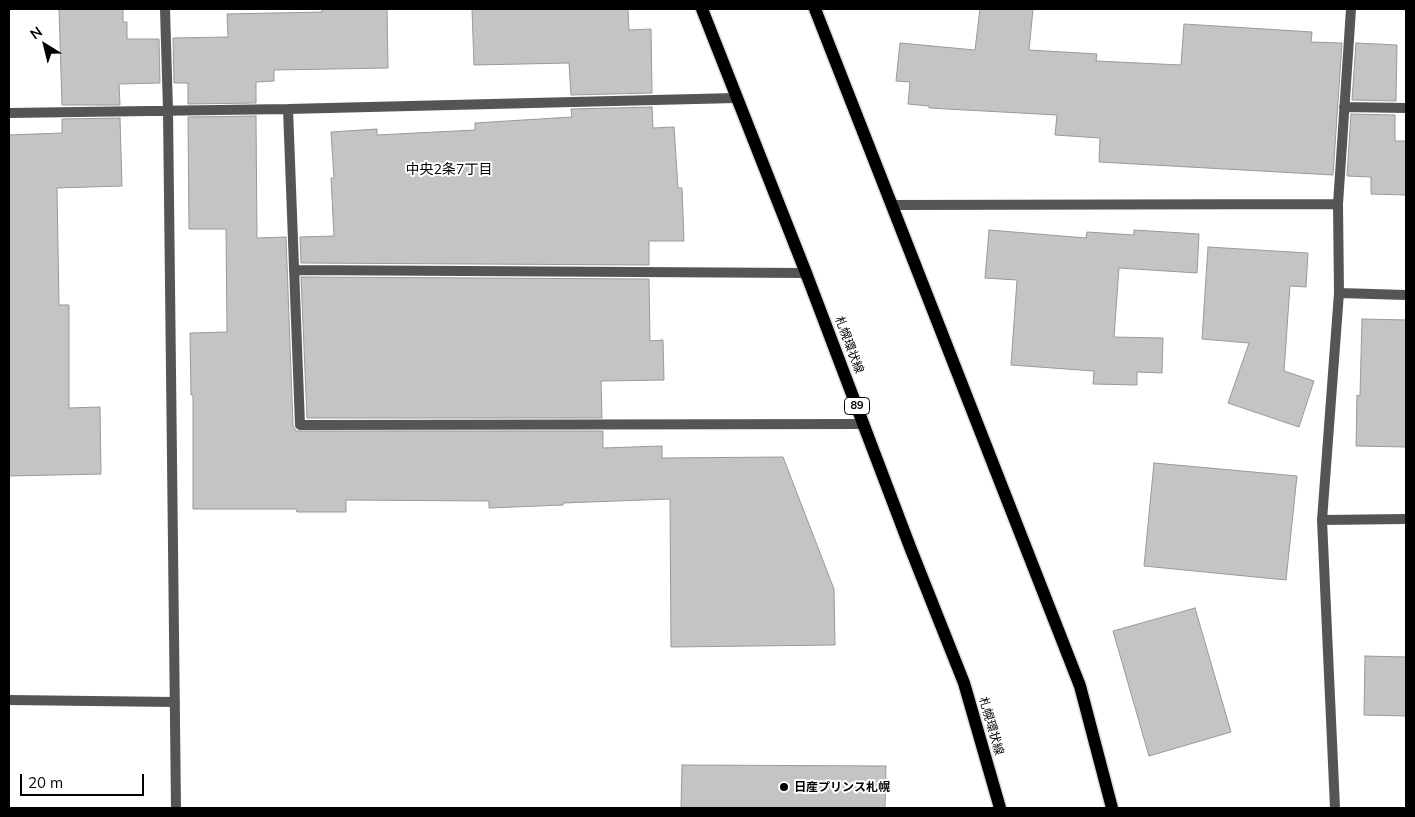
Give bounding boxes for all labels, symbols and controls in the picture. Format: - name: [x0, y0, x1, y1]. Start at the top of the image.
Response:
- north arrow: [20, 20, 70, 70]
- text: N: [27, 22, 46, 43]
- district label: 中央2条7丁目: [406, 162, 492, 178]
- street label: 札幌環状線: [832, 314, 866, 376]
- road number: 89: [844, 398, 870, 414]
- street label: 札幌環状線: [976, 695, 1006, 757]
- scale bar: [22, 764, 146, 796]
- text: 20 m: [28, 773, 63, 792]
- place label: 日産プリンス札幌: [794, 780, 890, 794]
- marker: 日産プリンス札幌: [778, 781, 790, 793]

